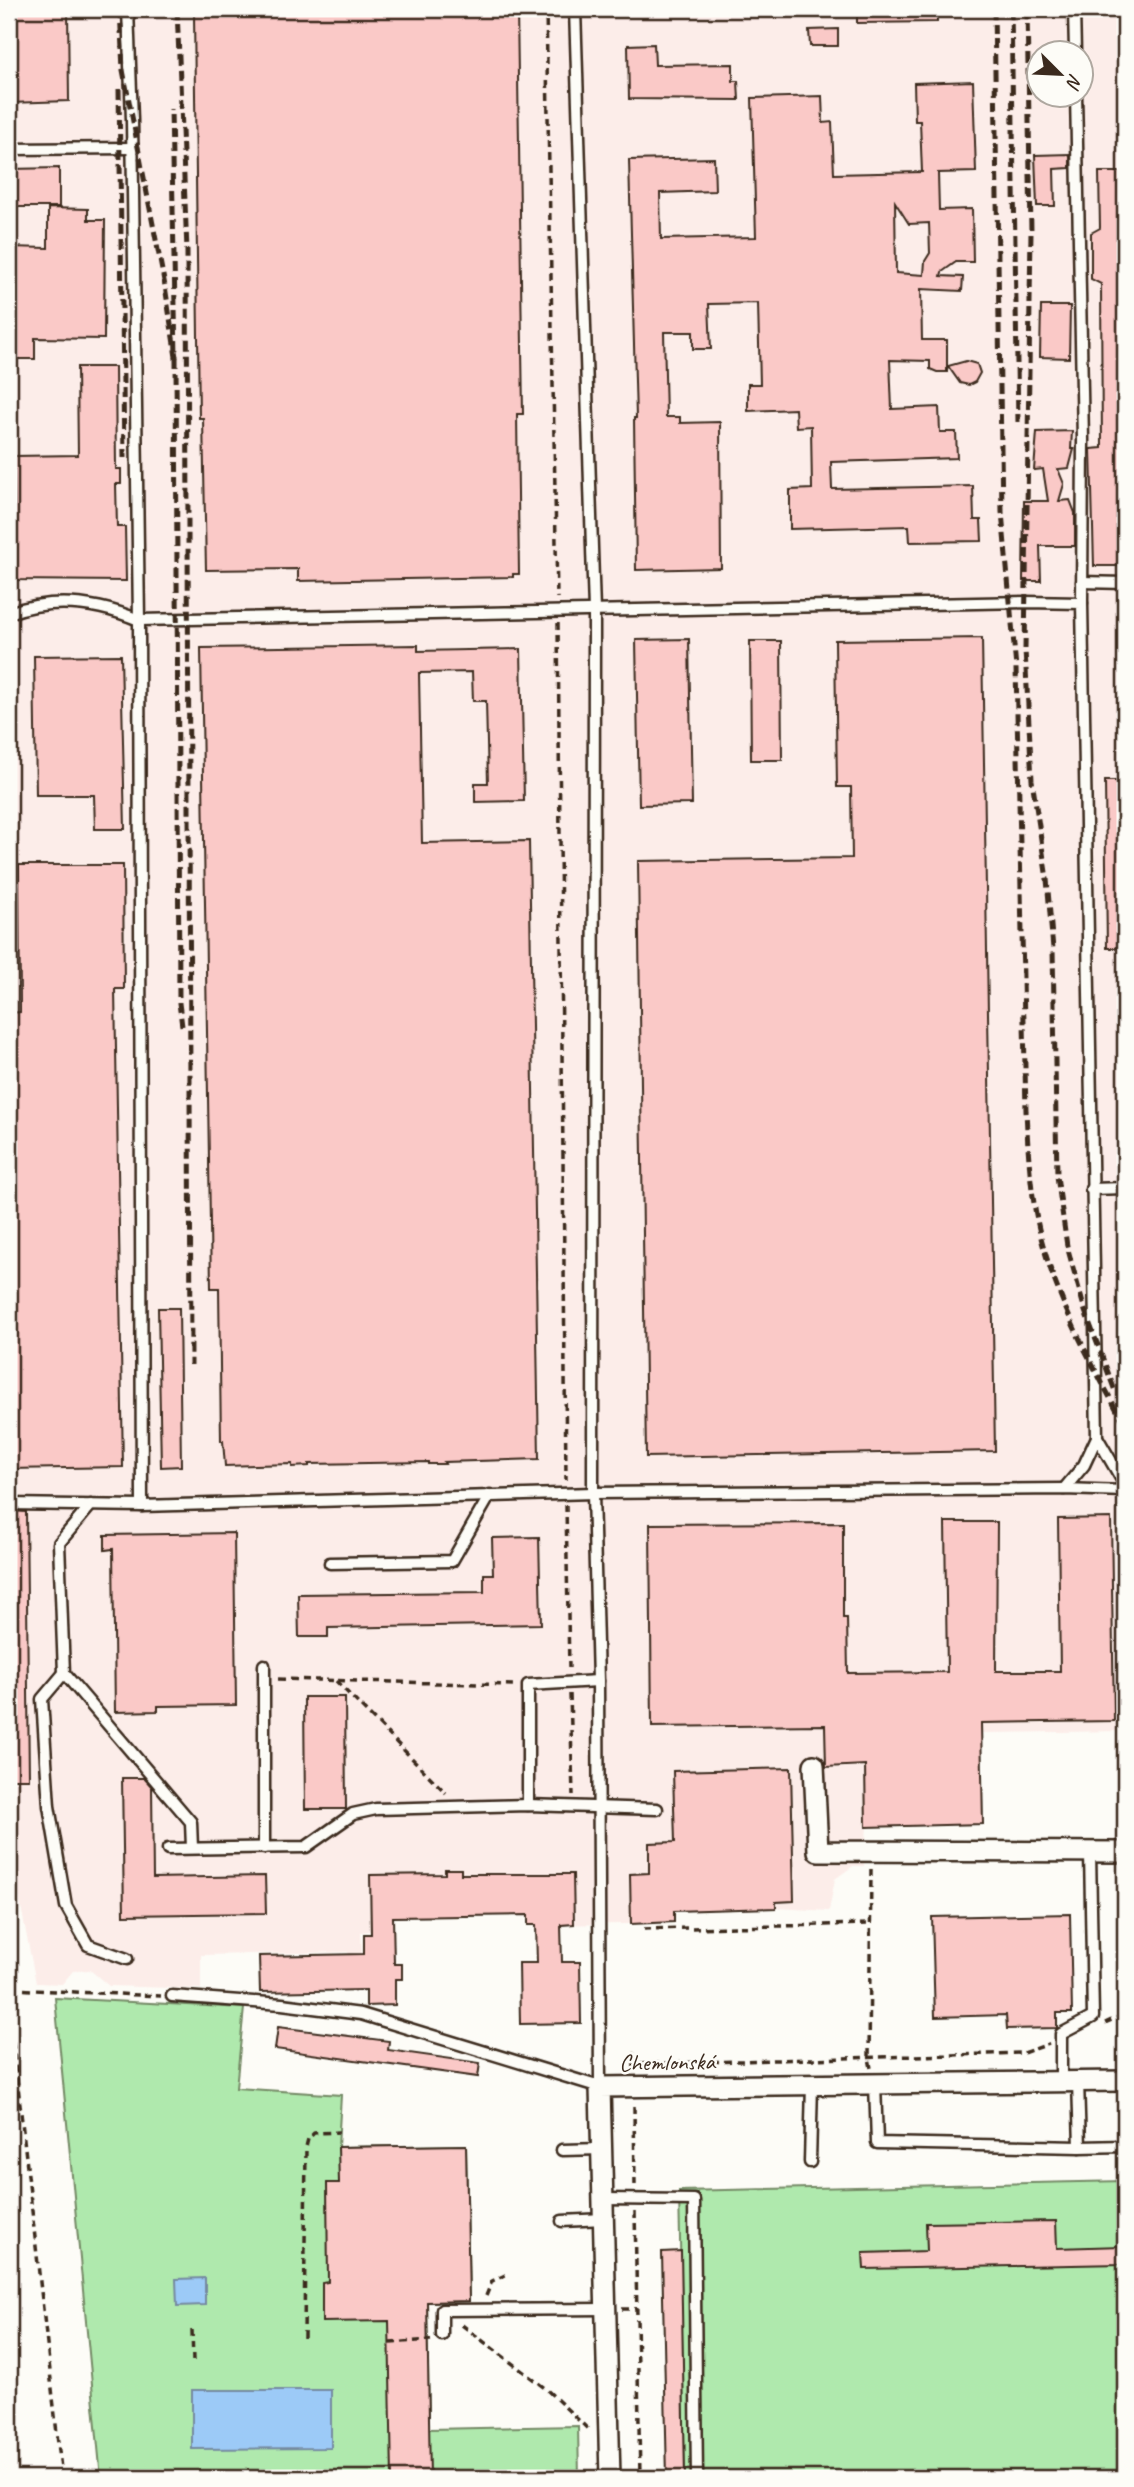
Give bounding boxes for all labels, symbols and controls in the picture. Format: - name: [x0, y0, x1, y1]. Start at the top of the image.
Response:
- north arrow: [1026, 38, 1096, 108]
- text: N: [1060, 70, 1088, 94]
- street label: Chemlonská: [619, 2046, 718, 2078]

